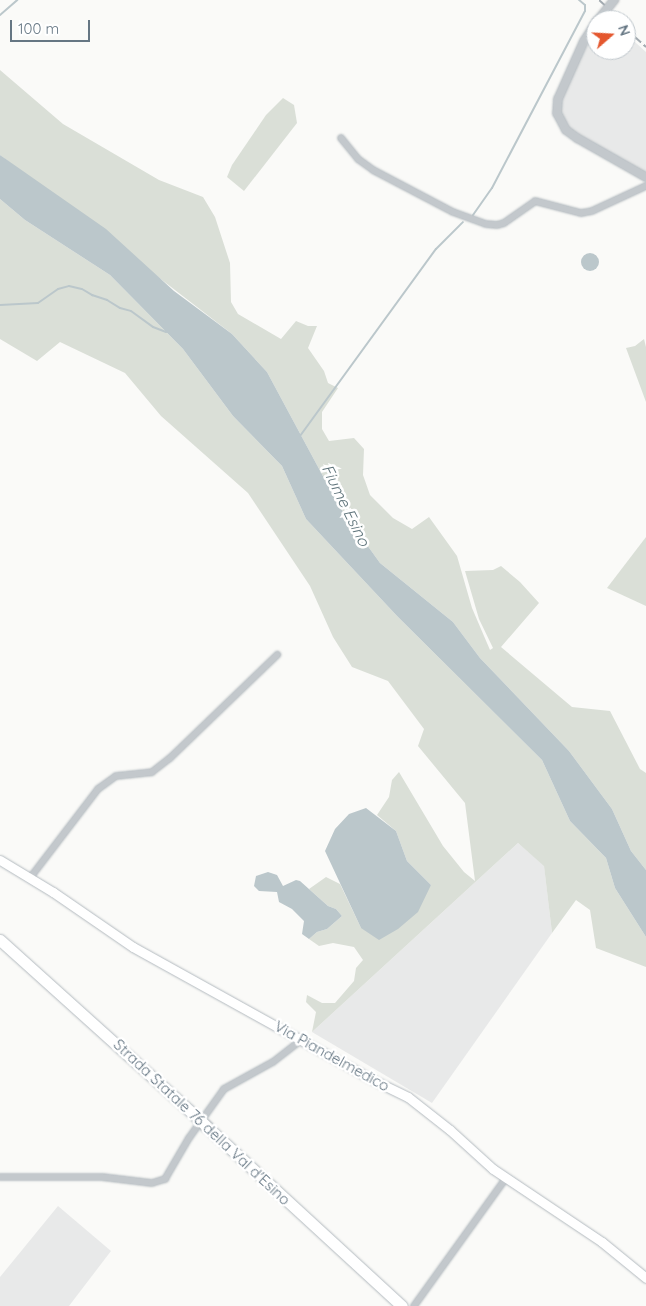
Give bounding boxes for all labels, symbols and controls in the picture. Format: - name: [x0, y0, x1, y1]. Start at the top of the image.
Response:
- scale bar: [12, 10, 92, 42]
- north arrow: [586, 10, 636, 60]
- text: 100 m: [18, 19, 59, 38]
- text: N: [614, 23, 634, 38]
- water label: Fiume Esino: [318, 461, 374, 549]
- street label: Via Piandelmedico: [271, 1017, 393, 1095]
- street label: Strada Statale 76 della Val d'Esino: [110, 1035, 294, 1209]

